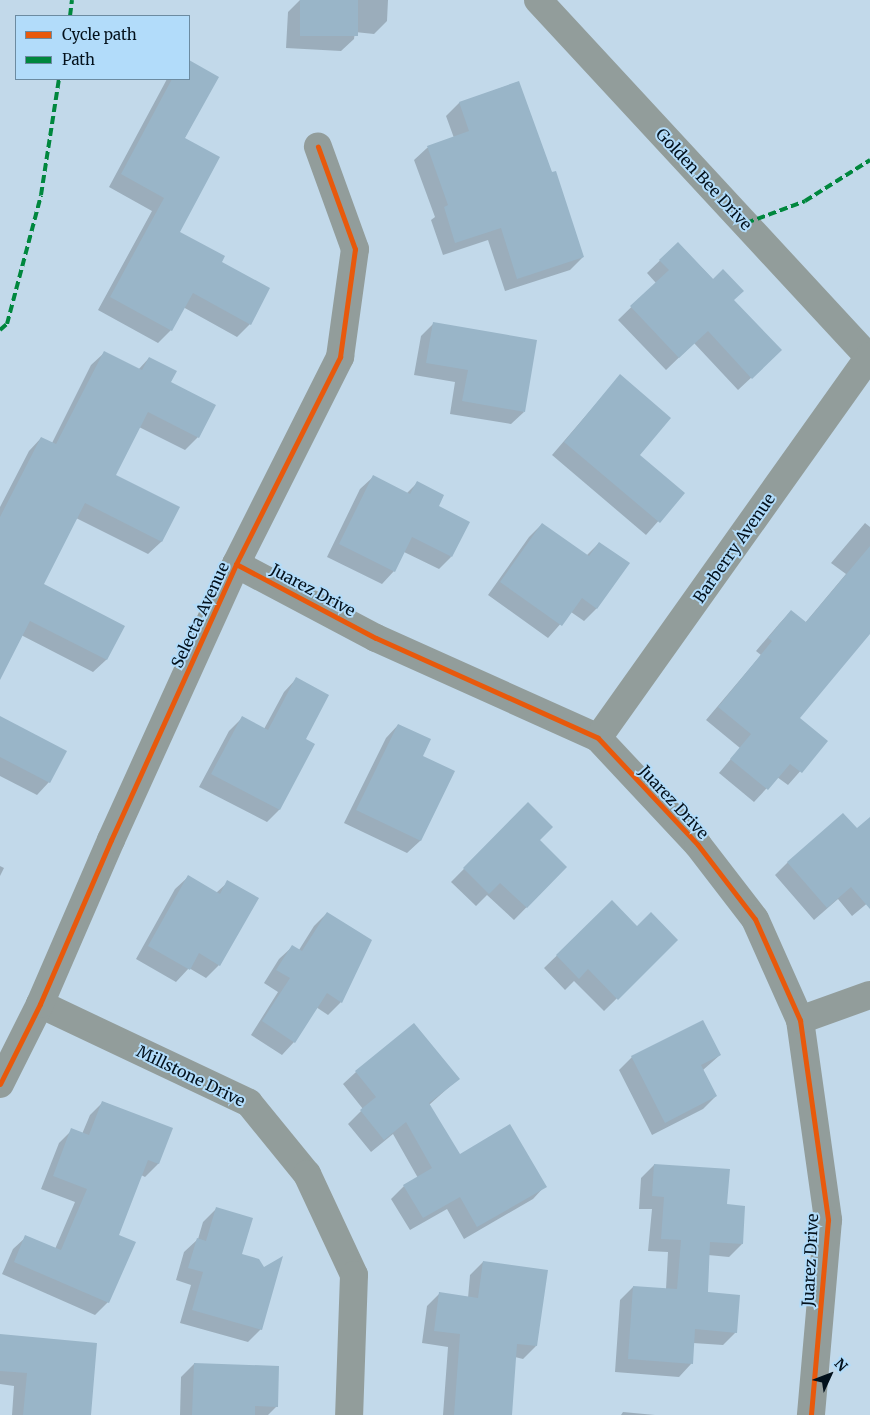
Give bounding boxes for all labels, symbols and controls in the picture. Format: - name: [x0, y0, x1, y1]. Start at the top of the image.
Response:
- legend: [15, 15, 190, 80]
- text: Cycle path: [62, 25, 137, 44]
- text: Path: [62, 50, 95, 69]
- street label: Golden Bee Drive: [652, 124, 756, 234]
- street label: Barberry Avenue: [689, 490, 779, 606]
- street label: Selecta Avenue: [167, 559, 233, 671]
- street label: Juarez Drive: [267, 560, 359, 620]
- street label: Juarez Drive: [635, 761, 713, 843]
- street label: Millstone Drive: [134, 1041, 248, 1111]
- street label: Juarez Drive: [798, 1213, 822, 1307]
- north arrow: [805, 1350, 855, 1400]
- text: N: [831, 1355, 851, 1375]

